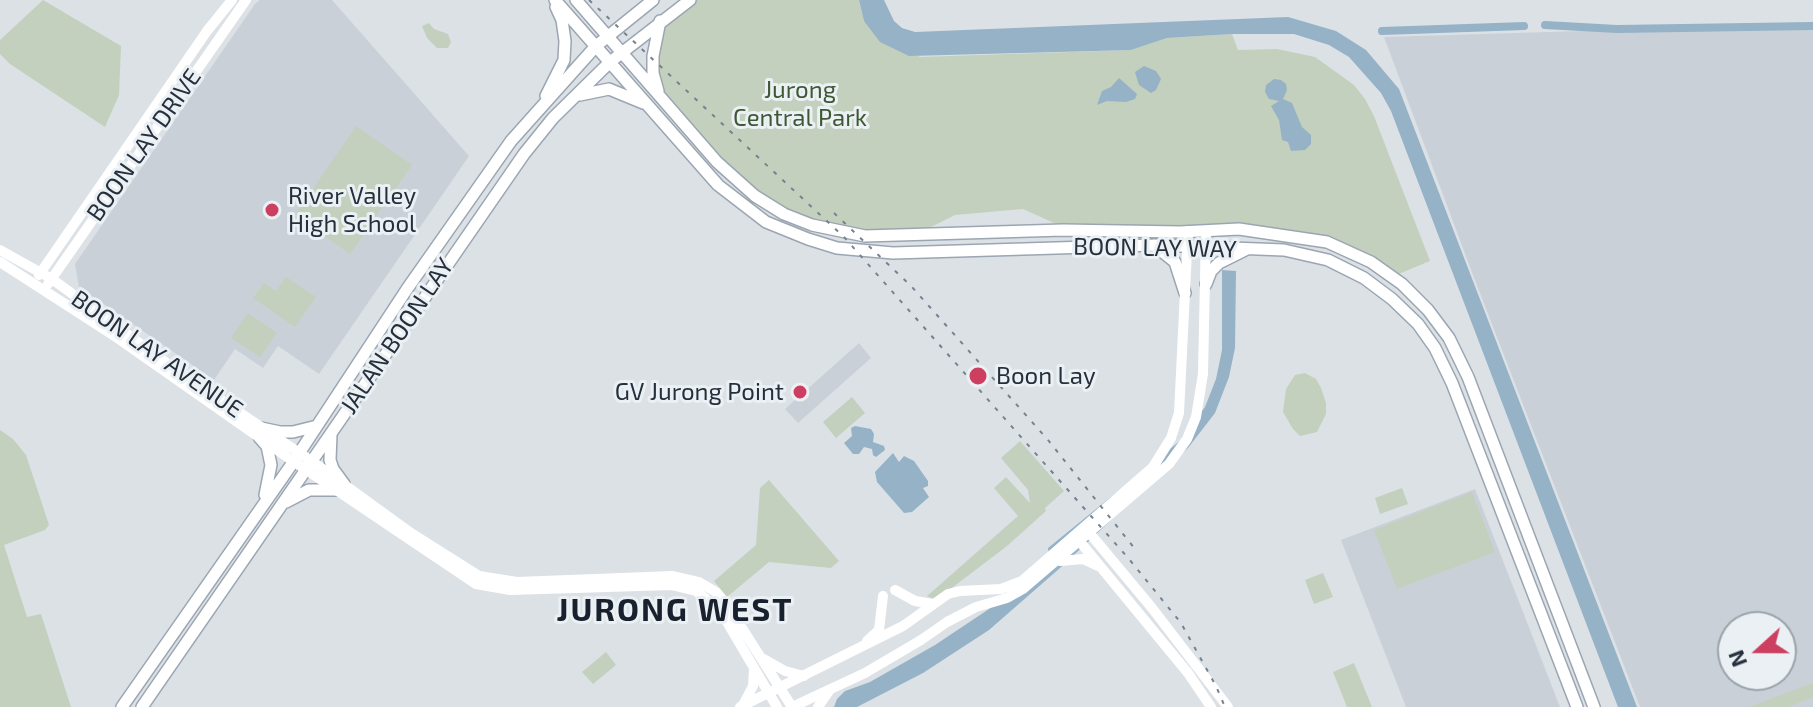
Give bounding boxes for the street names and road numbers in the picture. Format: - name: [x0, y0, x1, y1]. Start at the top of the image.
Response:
- street label: BOON LAY DRIVE: [81, 63, 207, 227]
- street label: BOON LAY WAY: [1073, 232, 1237, 264]
- street label: JALAN BOON LAY: [334, 253, 460, 419]
- street label: BOON LAY AVENUE: [66, 284, 248, 424]

